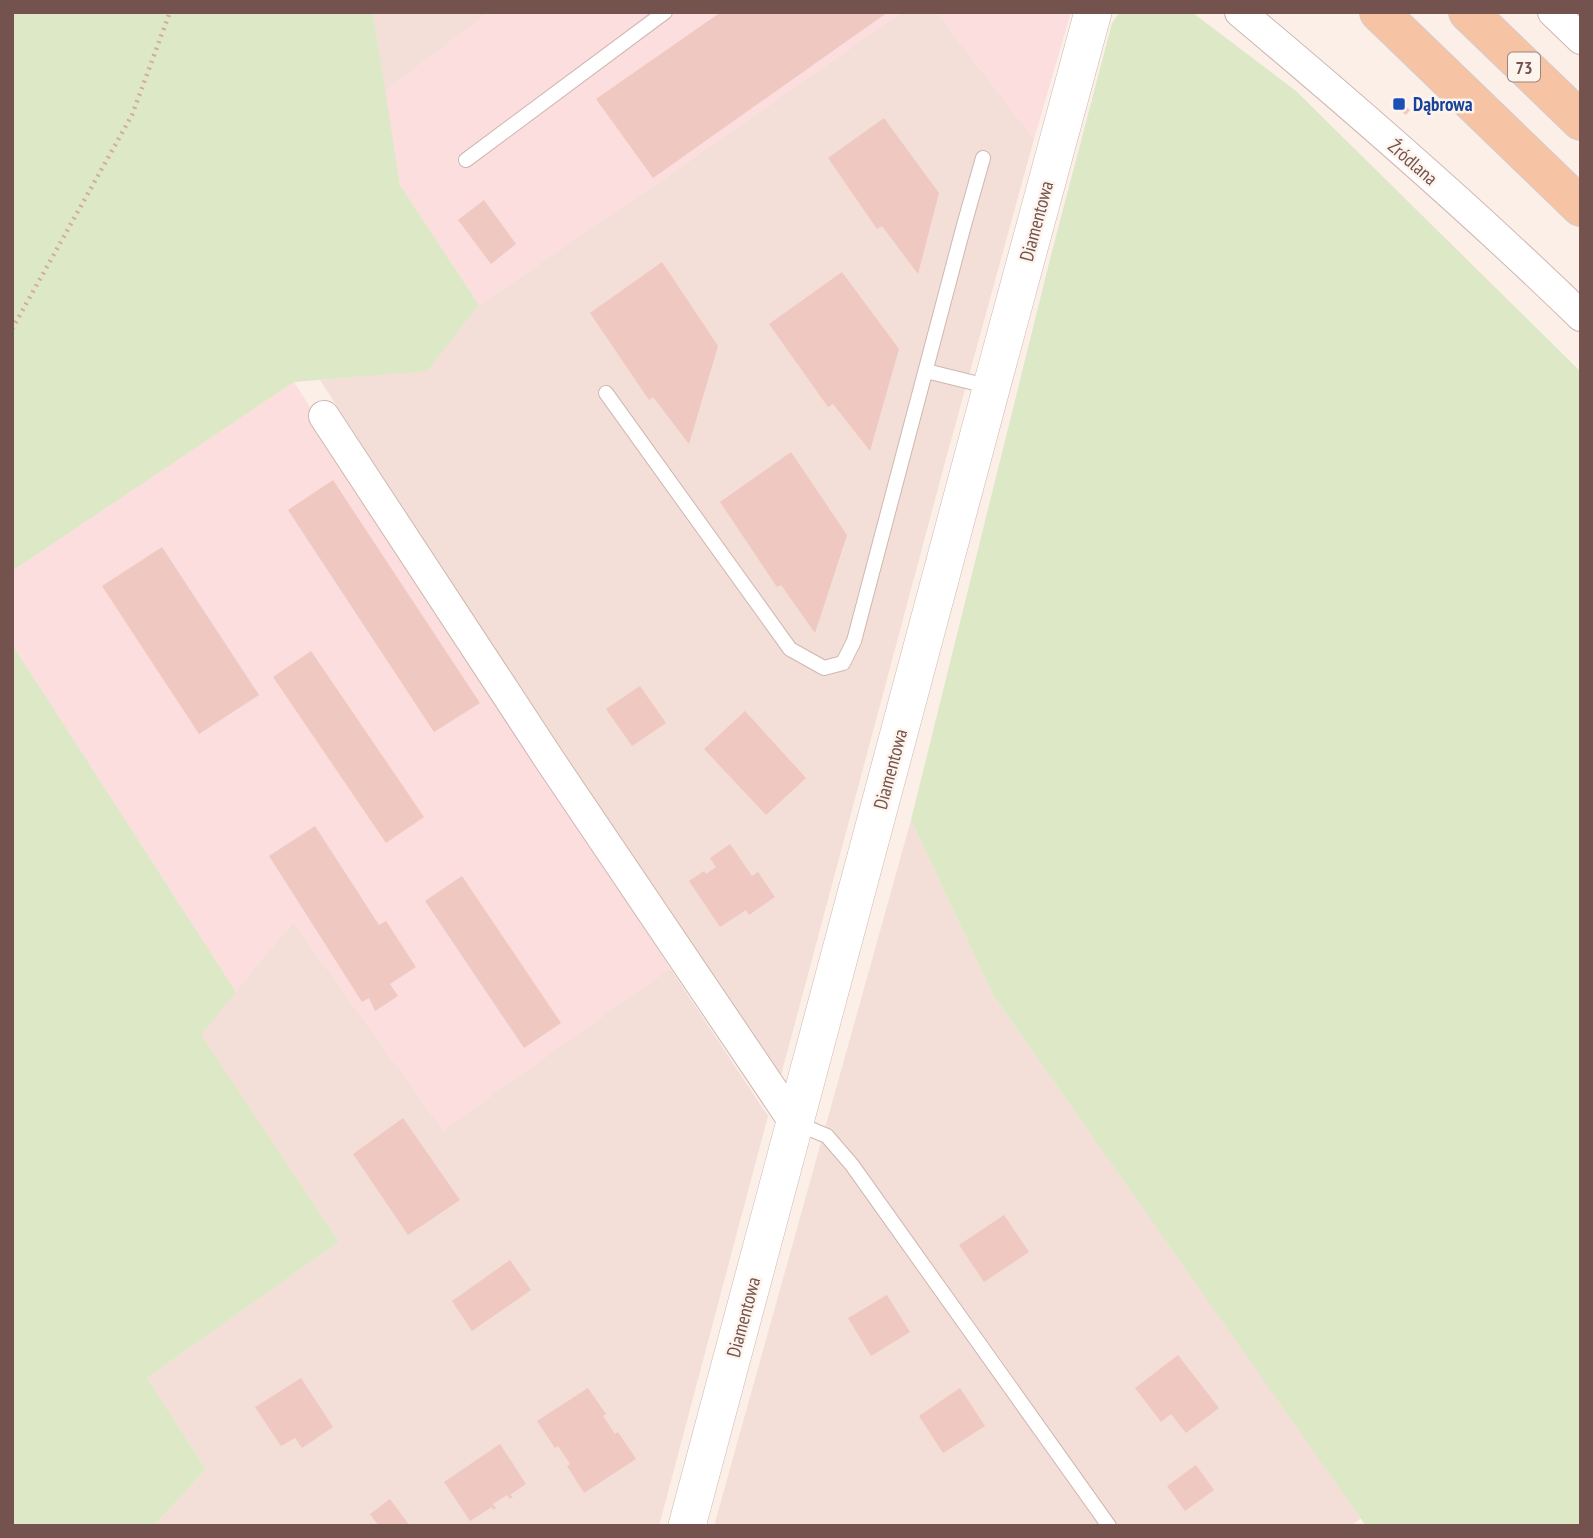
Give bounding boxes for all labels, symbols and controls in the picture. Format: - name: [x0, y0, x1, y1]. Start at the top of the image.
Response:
- road number: 73: [1508, 52, 1540, 82]
- place label: Dąbrowa: [1413, 92, 1473, 116]
- marker: Dąbrowa: [1391, 96, 1407, 112]
- street label: Źródlana: [1383, 134, 1443, 190]
- street label: Diamentowa: [1014, 178, 1058, 264]
- street label: Diamentowa: [868, 726, 912, 812]
- street label: Diamentowa: [721, 1274, 765, 1360]

